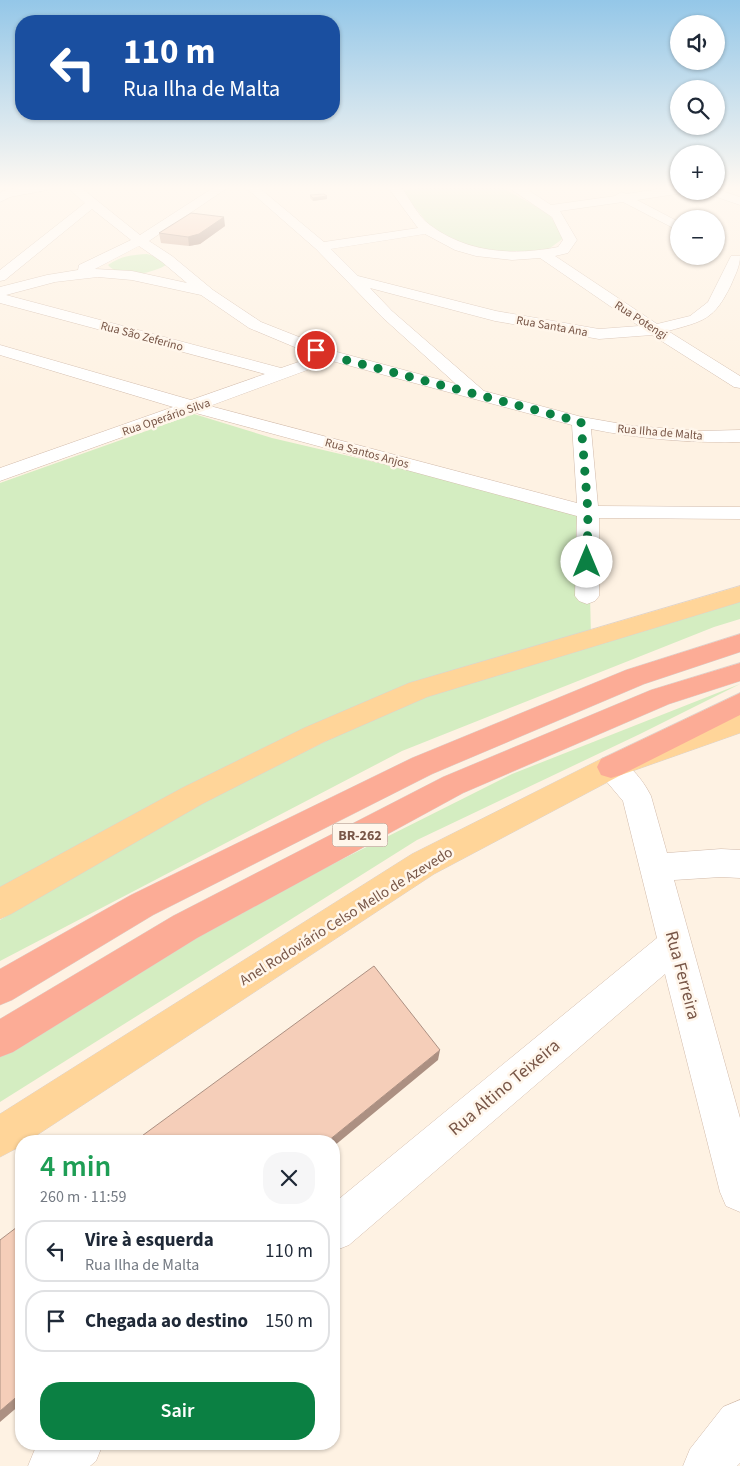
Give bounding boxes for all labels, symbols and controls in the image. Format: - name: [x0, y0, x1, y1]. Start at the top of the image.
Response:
- map controls: [670, 15, 725, 265]
- button: sound: [670, 15, 725, 70]
- text: 110 m: [123, 27, 215, 77]
- icon: left: [40, 35, 105, 100]
- text: Rua Ilha de Malta: [123, 73, 280, 105]
- button: search: [670, 80, 725, 135]
- button: +: [670, 145, 725, 200]
- button: −: [670, 210, 725, 265]
- street label: Rua Potengi: [611, 297, 671, 344]
- street label: Rua Santa Ana: [515, 312, 589, 341]
- street label: Rua São Zeferino: [99, 317, 185, 356]
- pin: [295, 329, 337, 371]
- icon: arrive: [302, 336, 330, 364]
- street label: Rua Operário Silva: [120, 394, 213, 441]
- street label: Rua Ilha de Malta: [617, 420, 703, 445]
- street label: Rua Santos Anjos: [323, 434, 411, 473]
- position arrow: [560, 535, 612, 587]
- road number: BR-262: [332, 824, 388, 846]
- street label: Anel Rodoviário Celso Mello de Azevedo: [236, 842, 457, 991]
- street label: Rua Ferreira: [659, 928, 706, 1022]
- street label: Rua Altino Teixeira: [443, 1033, 565, 1141]
- text: 4 min: [40, 1145, 111, 1188]
- button: close: [263, 1152, 315, 1204]
- text: 260 m · 11:59: [40, 1186, 127, 1208]
- text: Vire à esquerda: [85, 1227, 214, 1254]
- icon: left: [42, 1237, 70, 1265]
- text: 110 m: [265, 1238, 313, 1265]
- text: Rua Ilha de Malta: [85, 1254, 199, 1276]
- icon: arrive: [42, 1307, 70, 1335]
- text: Chegada ao destino: [85, 1308, 248, 1335]
- text: 150 m: [265, 1308, 313, 1335]
- button: Sair: [40, 1382, 315, 1440]

